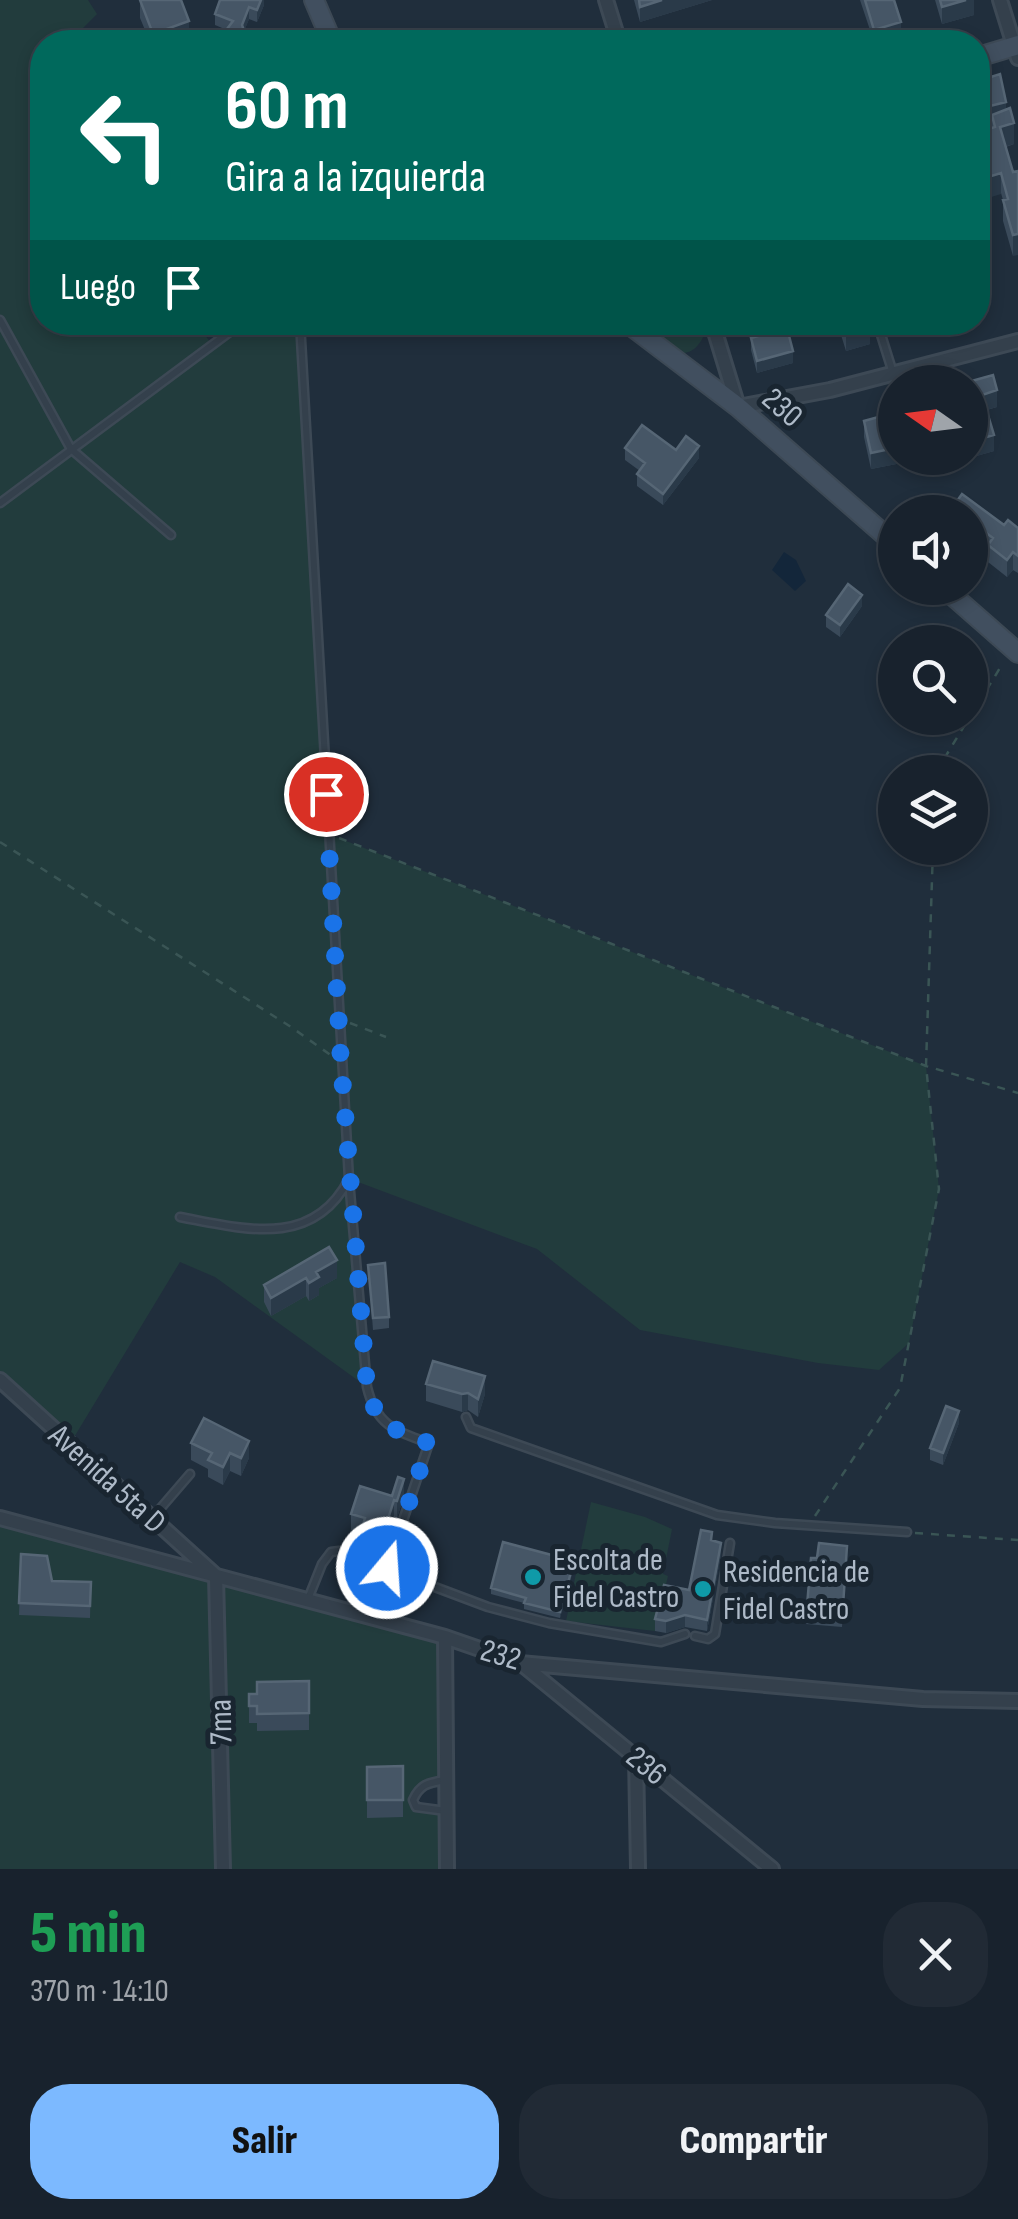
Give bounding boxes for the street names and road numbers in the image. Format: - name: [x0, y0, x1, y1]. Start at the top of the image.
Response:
- street label: 230: [754, 380, 810, 436]
- street label: Avenida 5ta D: [40, 1416, 174, 1542]
- street label: 232: [476, 1631, 525, 1680]
- street label: 7ma: [202, 1699, 241, 1745]
- street label: 236: [618, 1738, 674, 1794]

